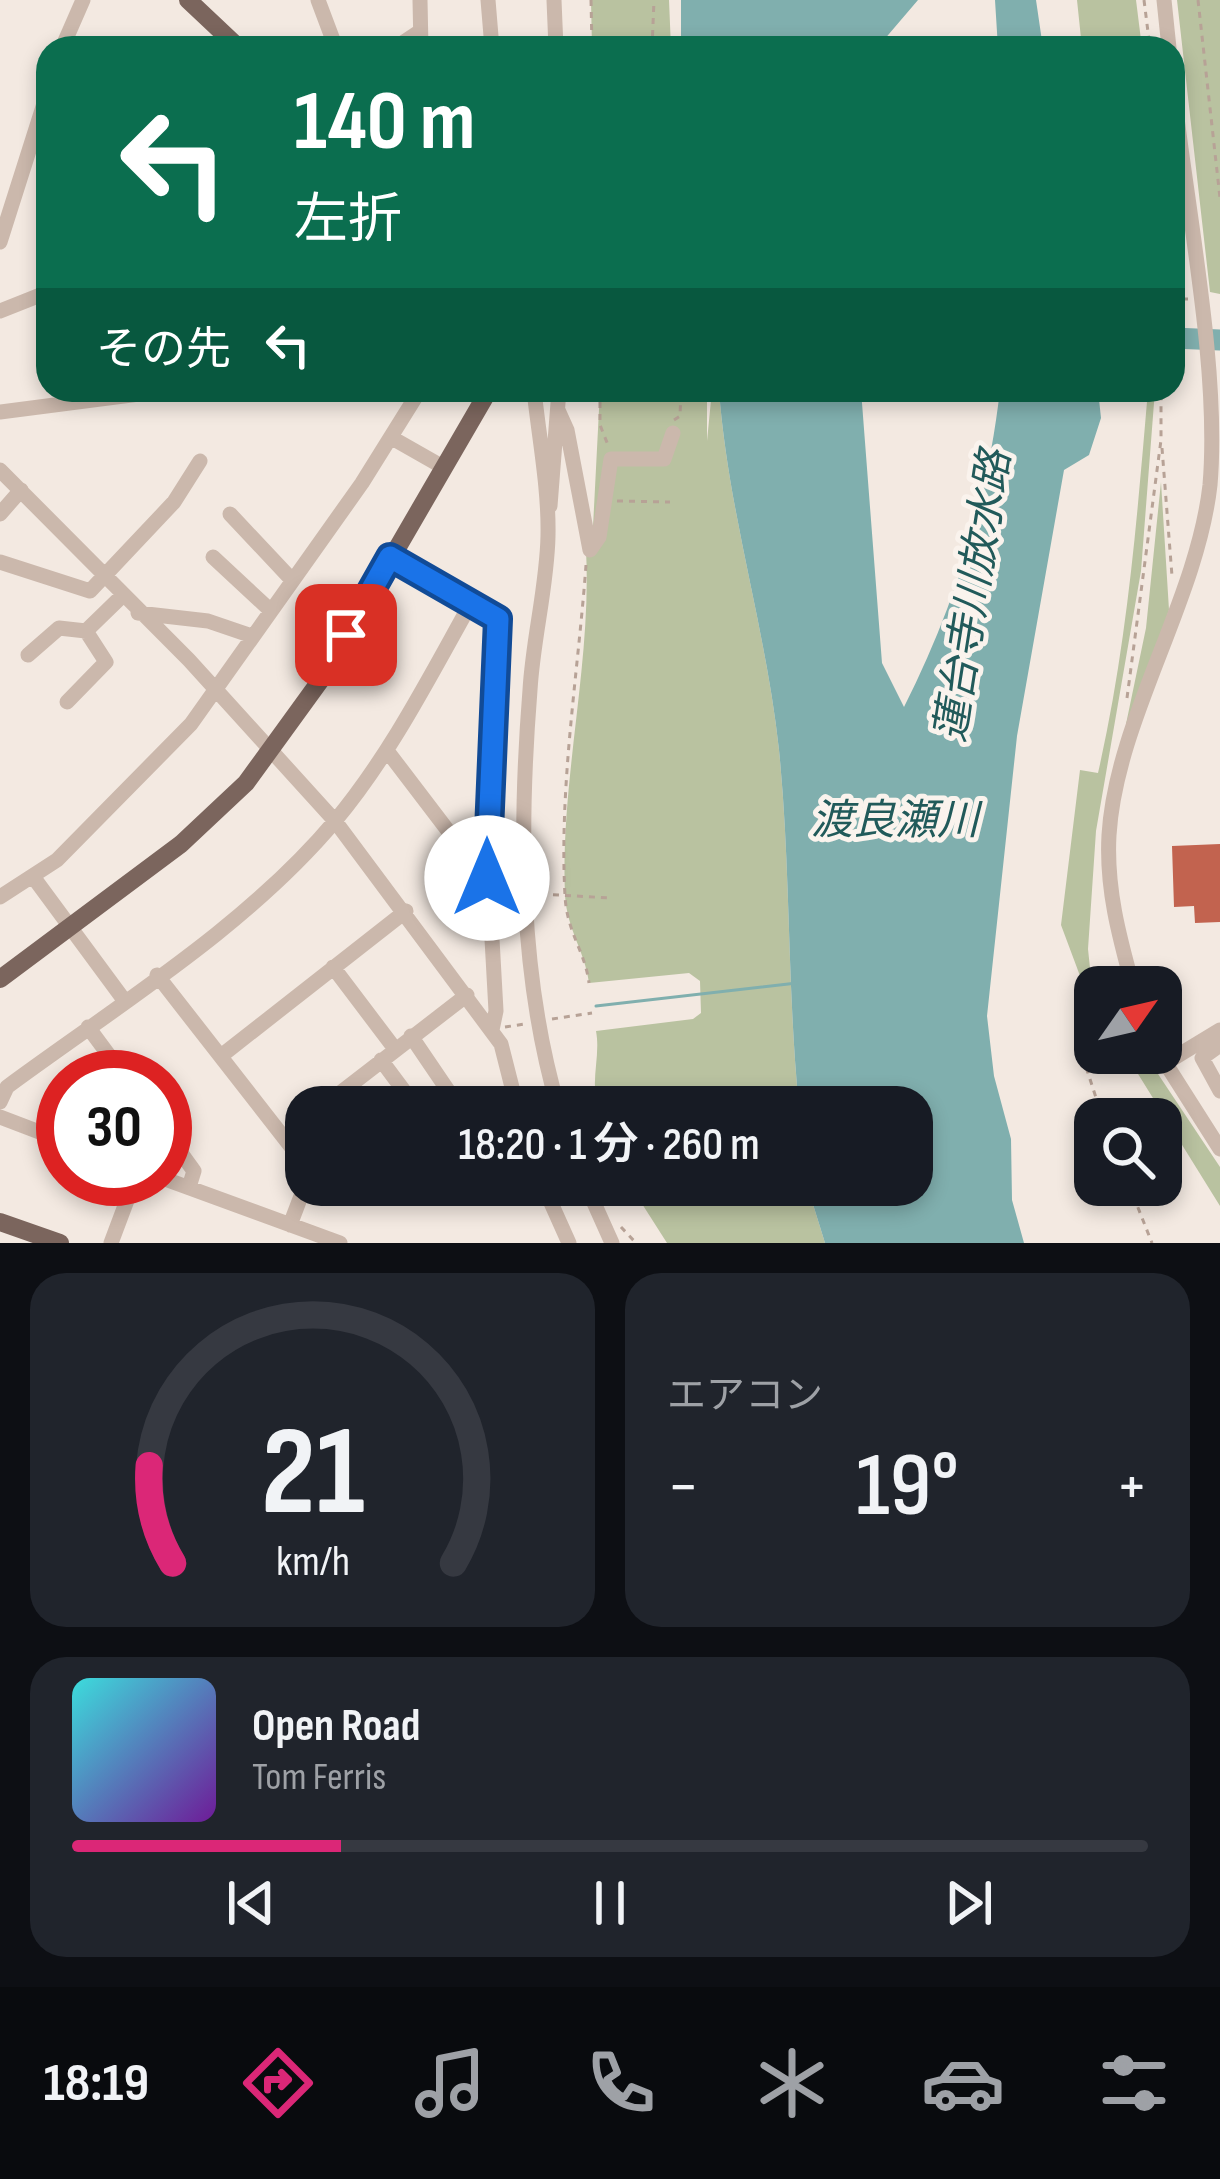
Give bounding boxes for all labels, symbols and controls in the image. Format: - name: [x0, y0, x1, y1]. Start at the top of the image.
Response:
- text: 140 m: [294, 72, 475, 173]
- icon: left: [96, 84, 252, 240]
- text: 左折: [294, 188, 402, 253]
- icon: left: [255, 312, 321, 378]
- text: その先: [96, 323, 231, 378]
- water label: 蓮台寺川放水路: [926, 444, 1023, 745]
- pin: [295, 584, 397, 686]
- icon: arrive: [313, 602, 379, 668]
- water label: 渡良瀬川: [811, 796, 983, 847]
- position arrow: [424, 815, 550, 941]
- north arrow: [1074, 966, 1182, 1074]
- map controls: [1074, 966, 1182, 1206]
- speed limit sign: 30: [36, 1050, 192, 1206]
- button: search: [1074, 1098, 1182, 1206]
- text: 18:20 · 1 分 · 260 m: [458, 1118, 760, 1173]
- text: エアコン: [667, 1373, 823, 1420]
- text: 21: [261, 1400, 364, 1549]
- text: 19°: [856, 1433, 959, 1541]
- text: −: [667, 1448, 699, 1527]
- text: +: [1116, 1448, 1148, 1527]
- text: km/h: [275, 1536, 350, 1588]
- text: Open Road: [252, 1699, 420, 1754]
- text: Tom Ferris: [252, 1754, 386, 1801]
- icon: previous: [218, 1870, 284, 1936]
- icon: pause: [577, 1870, 643, 1936]
- icon: next: [936, 1870, 1002, 1936]
- icon: directions: [236, 2041, 320, 2125]
- icon: music: [408, 2041, 492, 2125]
- icon: phone: [579, 2041, 663, 2125]
- icon: climate: [750, 2041, 834, 2125]
- icon: car: [921, 2041, 1005, 2125]
- icon: filters: [1092, 2041, 1176, 2125]
- text: 18:19: [44, 2051, 149, 2116]

